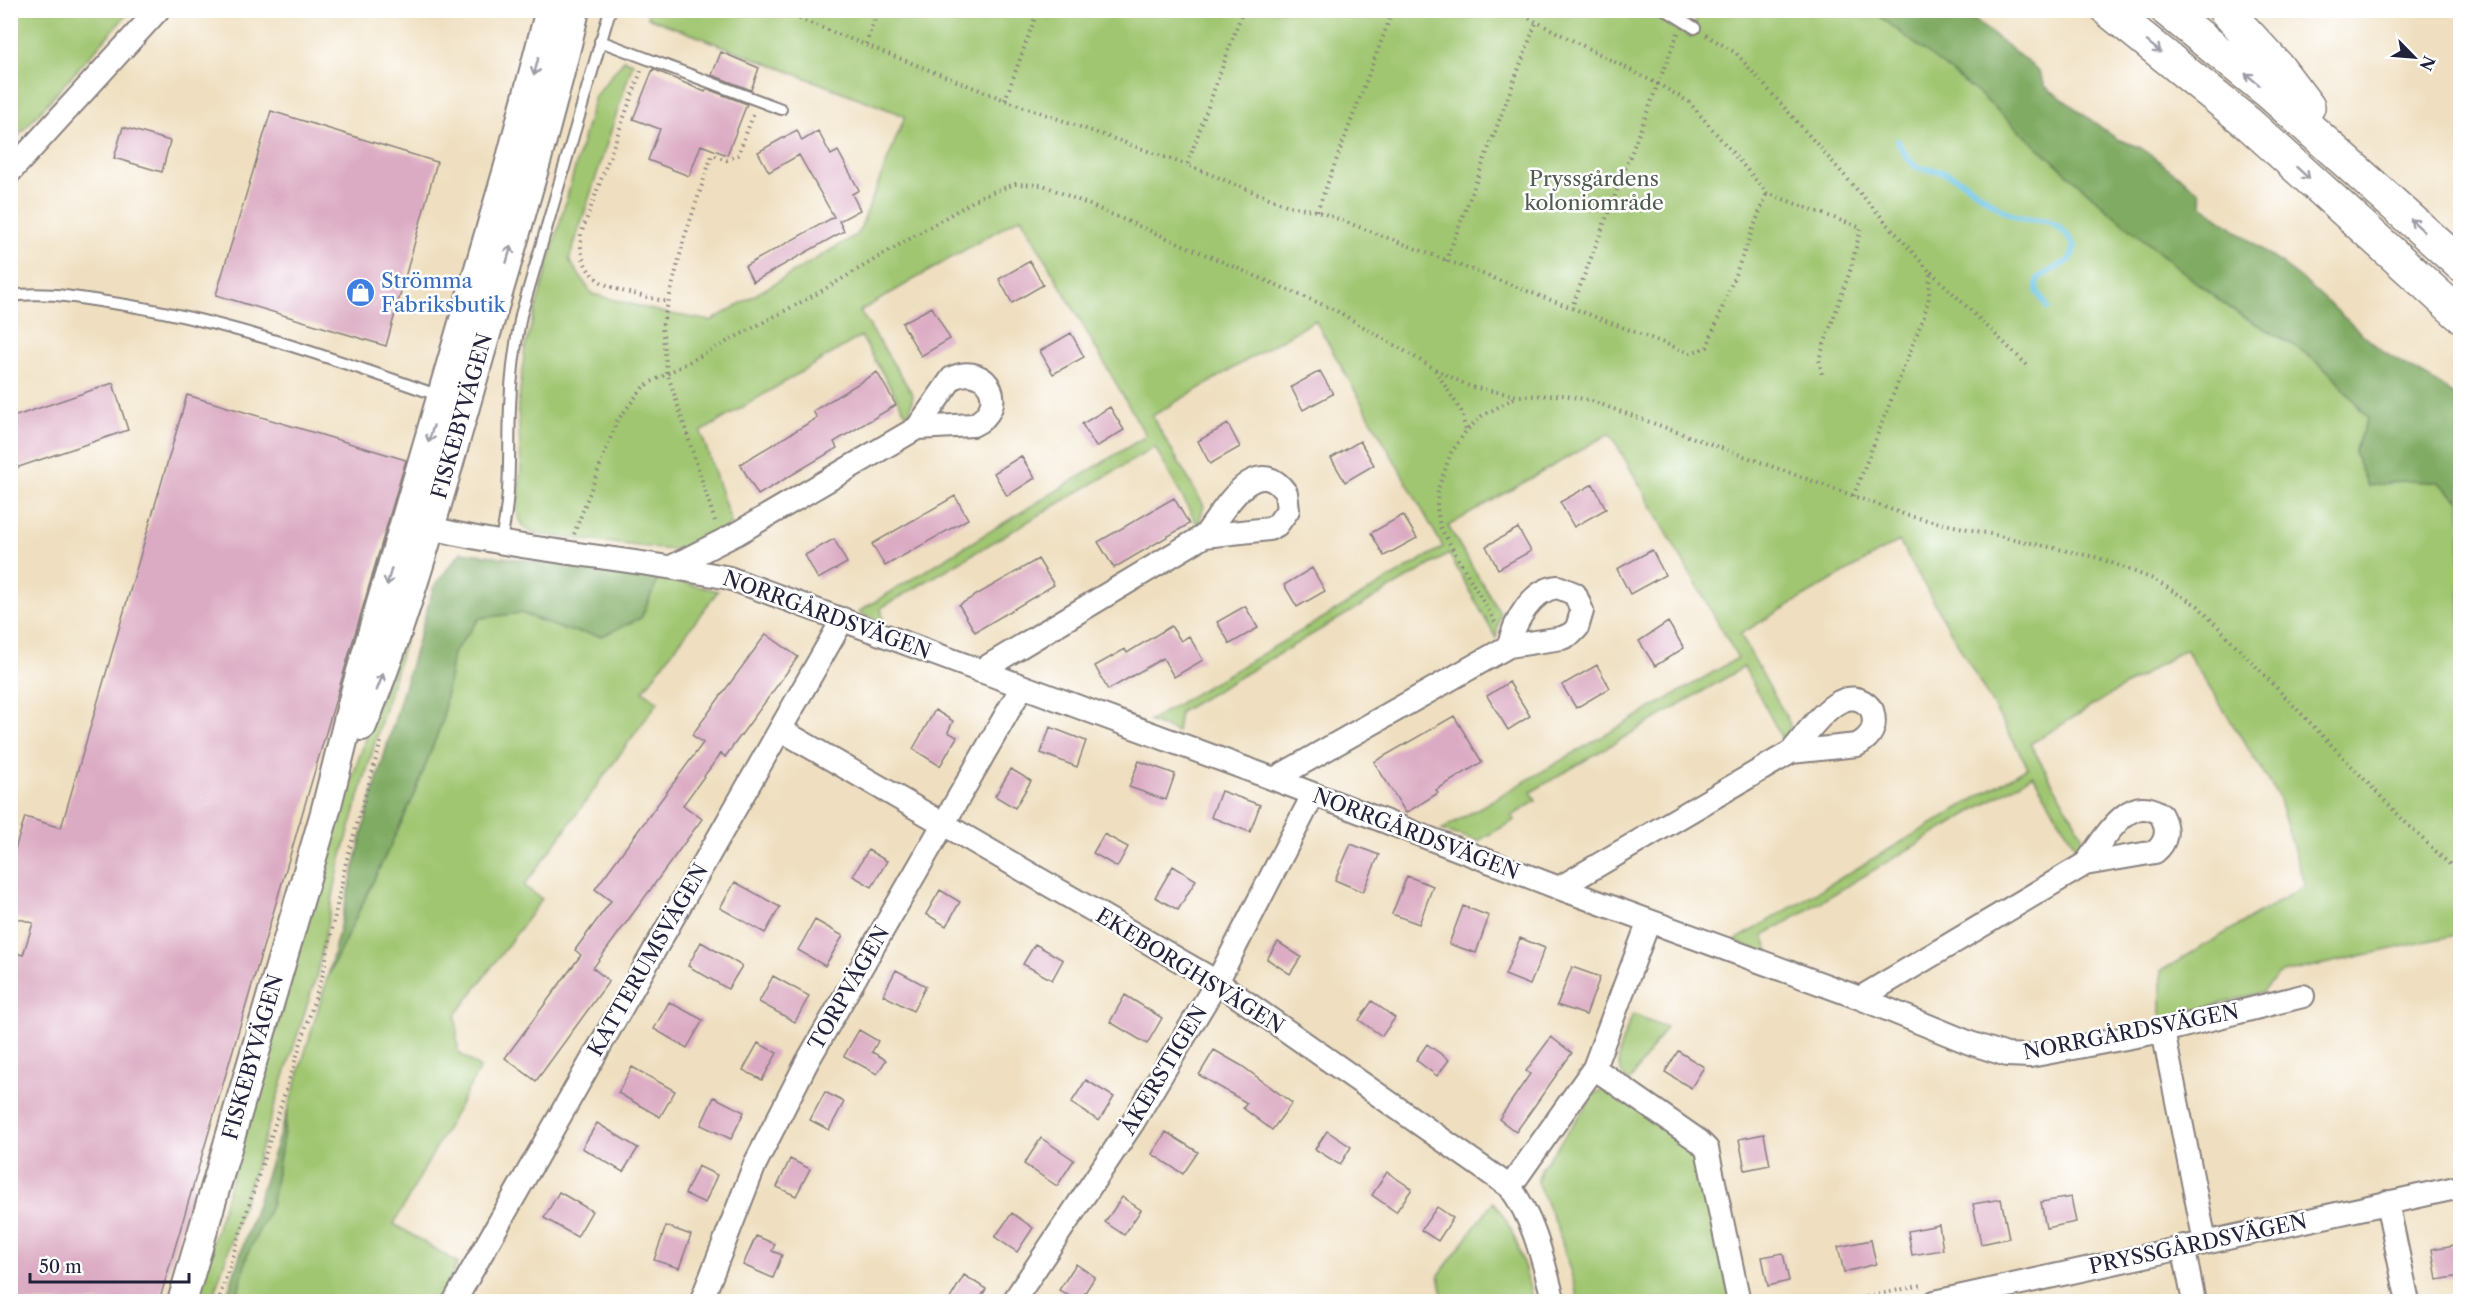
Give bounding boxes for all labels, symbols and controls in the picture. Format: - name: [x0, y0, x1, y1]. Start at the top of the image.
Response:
- north arrow: [2384, 27, 2444, 87]
- one-way arrow: [2146, 41, 2162, 54]
- text: N: [2416, 53, 2440, 74]
- one-way arrow: [530, 58, 542, 77]
- one-way arrow: [2244, 72, 2260, 85]
- park label: Pryssgårdens koloniområde: [1524, 166, 1664, 215]
- one-way arrow: [2295, 166, 2310, 180]
- one-way arrow: [2410, 218, 2425, 232]
- one-way arrow: [504, 245, 515, 264]
- place label: Strömma Fabriksbutik: [381, 268, 507, 317]
- shop icon: Strömma Fabriksbutik: [344, 277, 376, 309]
- street label: FISKEBYVÄGEN: [426, 330, 497, 502]
- one-way arrow: [425, 424, 436, 443]
- street label: NORRGÅRDSVÄGEN: [720, 565, 934, 664]
- one-way arrow: [383, 567, 394, 586]
- one-way arrow: [375, 673, 386, 691]
- street label: NORRGÅRDSVÄGEN: [1309, 783, 1523, 884]
- street label: KATTERUMSVÄGEN: [582, 859, 713, 1061]
- street label: EKEBORGHSVÄGEN: [1092, 902, 1289, 1039]
- street label: TORPVÄGEN: [803, 921, 894, 1054]
- street label: FISKEBYVÄGEN: [217, 971, 288, 1143]
- street label: NORRGÅRDSVÄGEN: [2021, 998, 2241, 1065]
- street label: ÅKERSTIGEN: [1115, 1001, 1212, 1140]
- street label: PRYSSGÅRDSVÄGEN: [2087, 1208, 2309, 1279]
- scale bar: [30, 1246, 189, 1284]
- text: 50 m: [39, 1256, 82, 1278]

